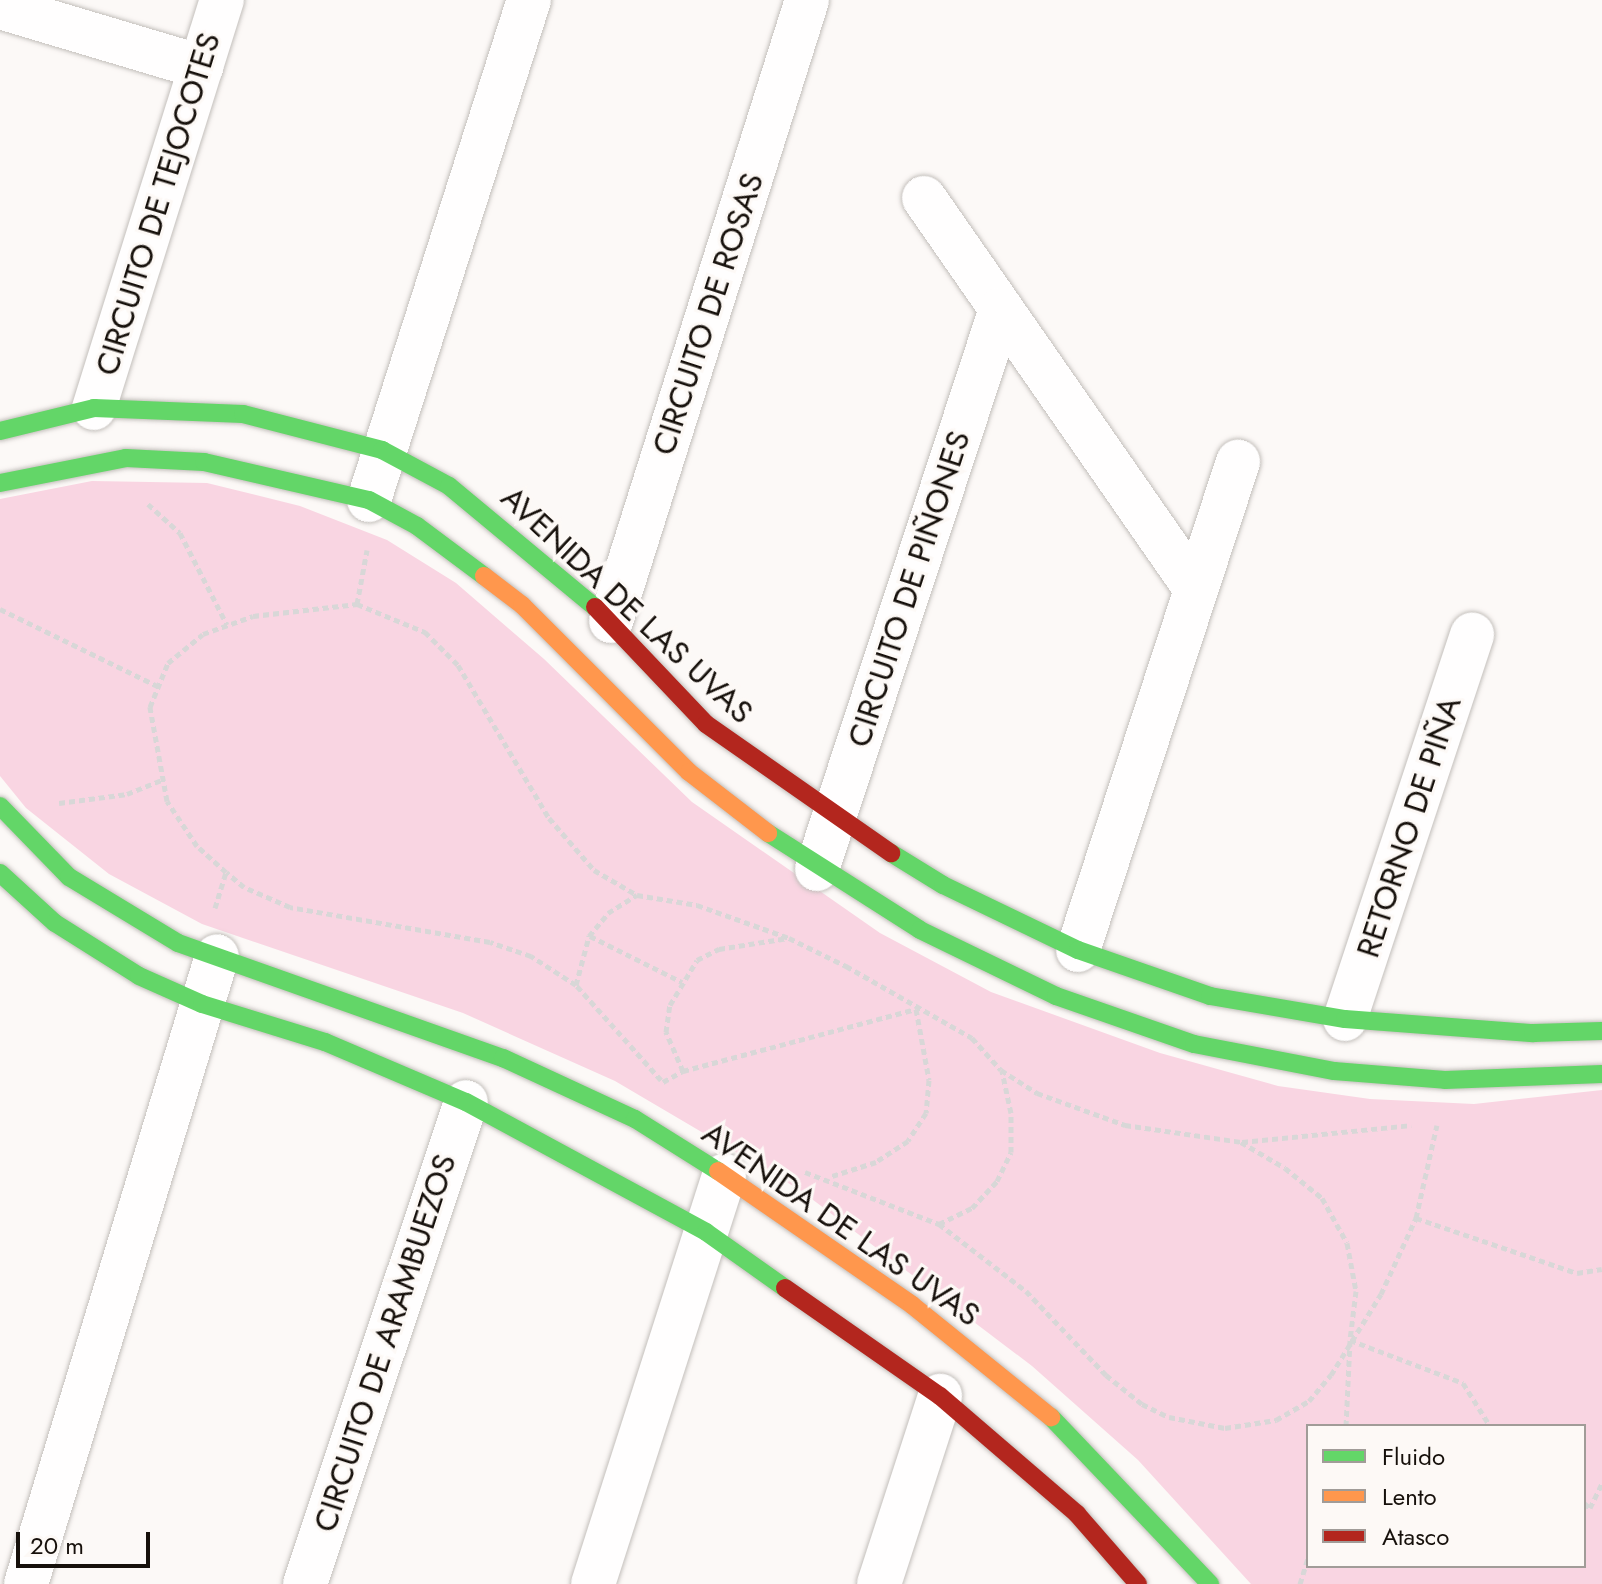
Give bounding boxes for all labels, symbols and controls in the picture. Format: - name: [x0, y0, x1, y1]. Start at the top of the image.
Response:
- street label: CIRCUITO DE TEJOCOTES: [88, 28, 228, 380]
- street label: CIRCUITO DE ROSAS: [644, 168, 772, 460]
- street label: CIRCUITO DE PIÑONES: [840, 426, 978, 752]
- street label: AVENIDA DE LAS UVAS: [493, 478, 761, 732]
- street label: RETORNO DE PIÑA: [1349, 692, 1469, 962]
- street label: AVENIDA DE LAS UVAS: [695, 1114, 987, 1334]
- street label: CIRCUITO DE ARAMBUEZOS: [306, 1149, 464, 1537]
- legend: [1306, 1424, 1586, 1568]
- text: Fluido: [1382, 1439, 1445, 1474]
- text: Lento: [1382, 1479, 1437, 1514]
- scale bar: [20, 1516, 154, 1566]
- text: Atasco: [1382, 1519, 1449, 1554]
- text: 20 m: [30, 1528, 84, 1563]

